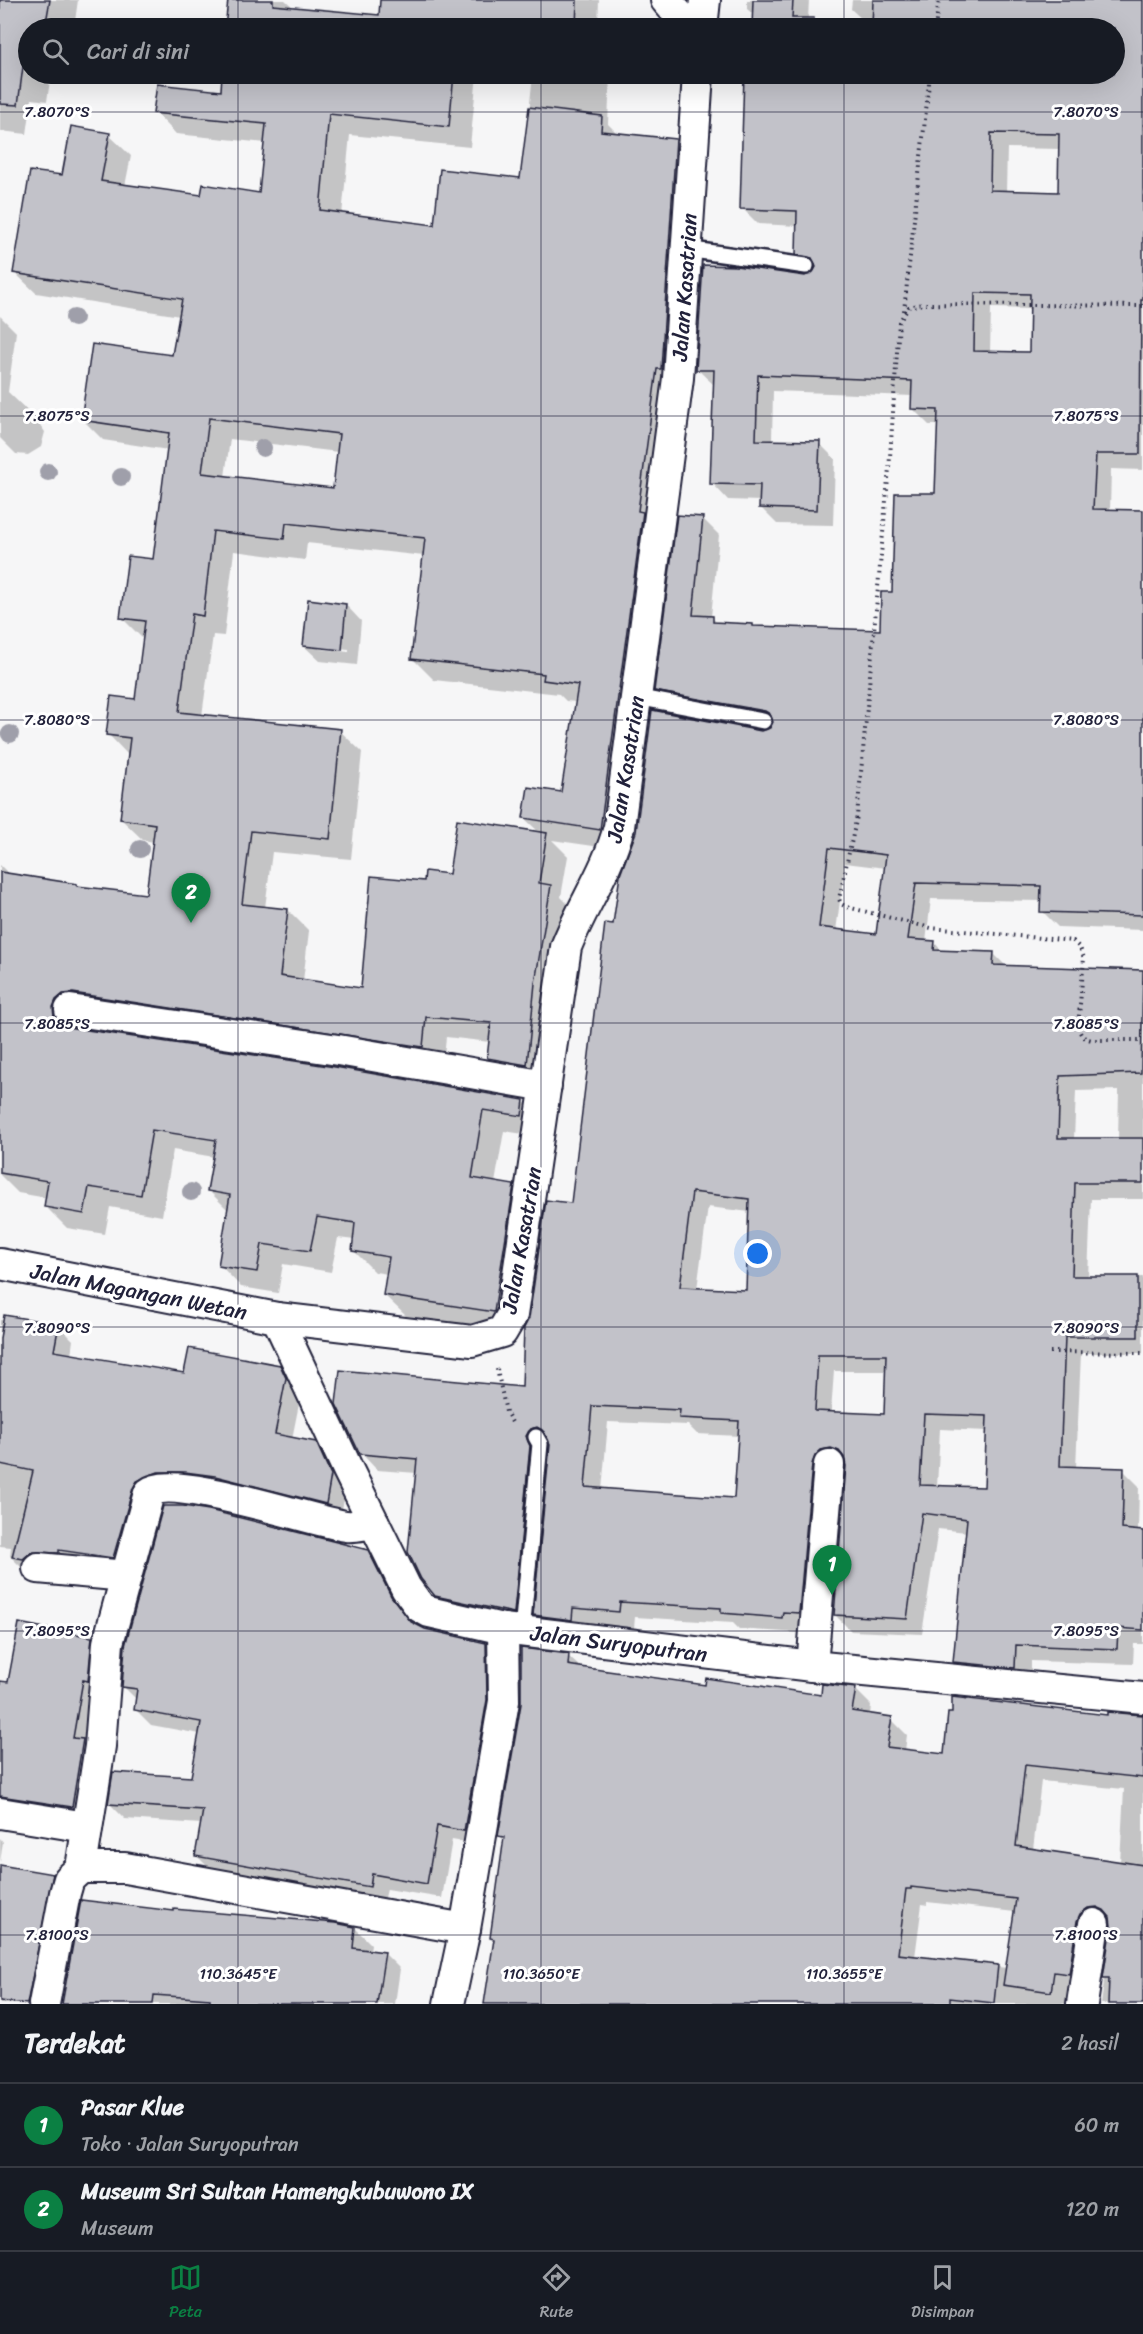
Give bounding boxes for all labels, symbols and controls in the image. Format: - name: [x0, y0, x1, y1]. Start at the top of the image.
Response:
- search box: [18, 18, 1125, 84]
- text: Cari di sini: [87, 32, 189, 71]
- icon: search: [39, 35, 72, 68]
- text: 7.8070°S: [24, 99, 90, 125]
- text: 7.8070°S: [1053, 99, 1119, 125]
- street label: Jalan Kasatrian: [660, 212, 709, 363]
- text: 7.8075°S: [24, 403, 90, 429]
- text: 7.8075°S: [1053, 403, 1119, 429]
- street label: Jalan Kasatrian: [594, 693, 656, 846]
- text: 7.8080°S: [24, 707, 91, 733]
- text: 7.8080°S: [1053, 707, 1120, 733]
- pin: 2: [172, 874, 210, 923]
- text: 7.8085°S: [24, 1011, 90, 1037]
- text: 7.8085°S: [1053, 1011, 1119, 1037]
- street label: Jalan Kasatrian: [489, 1164, 554, 1318]
- your location: [743, 1239, 772, 1268]
- street label: Jalan Magangan Wetan: [26, 1251, 251, 1332]
- text: 7.8090°S: [24, 1315, 91, 1341]
- text: 7.8090°S: [1053, 1315, 1120, 1341]
- pin: 1: [812, 1546, 852, 1595]
- street label: Jalan Suryoputran: [527, 1613, 710, 1674]
- text: 7.8095°S: [24, 1618, 90, 1644]
- text: 7.8095°S: [1053, 1618, 1119, 1644]
- text: 7.8100°S: [25, 1922, 89, 1948]
- text: 7.8100°S: [1054, 1922, 1118, 1948]
- text: 110.3645°E: [200, 1961, 278, 1987]
- text: 110.3650°E: [502, 1961, 581, 1987]
- text: 110.3655°E: [806, 1961, 884, 1987]
- text: Terdekat: [24, 2020, 125, 2066]
- text: 2 hasil: [1061, 2026, 1119, 2061]
- text: Pasar Klue: [81, 2088, 184, 2127]
- text: 1: [39, 2108, 48, 2143]
- text: 60 m: [1074, 2108, 1119, 2143]
- text: Toko · Jalan Suryoputran: [81, 2127, 299, 2162]
- text: Museum Sri Sultan Hamengkubuwono IX: [81, 2172, 474, 2211]
- text: 2: [38, 2192, 49, 2227]
- text: 120 m: [1066, 2192, 1119, 2227]
- text: Museum: [81, 2211, 154, 2246]
- tab: Peta: [169, 2261, 202, 2326]
- tab: Rute: [540, 2261, 573, 2326]
- tab: Disimpan: [911, 2261, 974, 2326]

